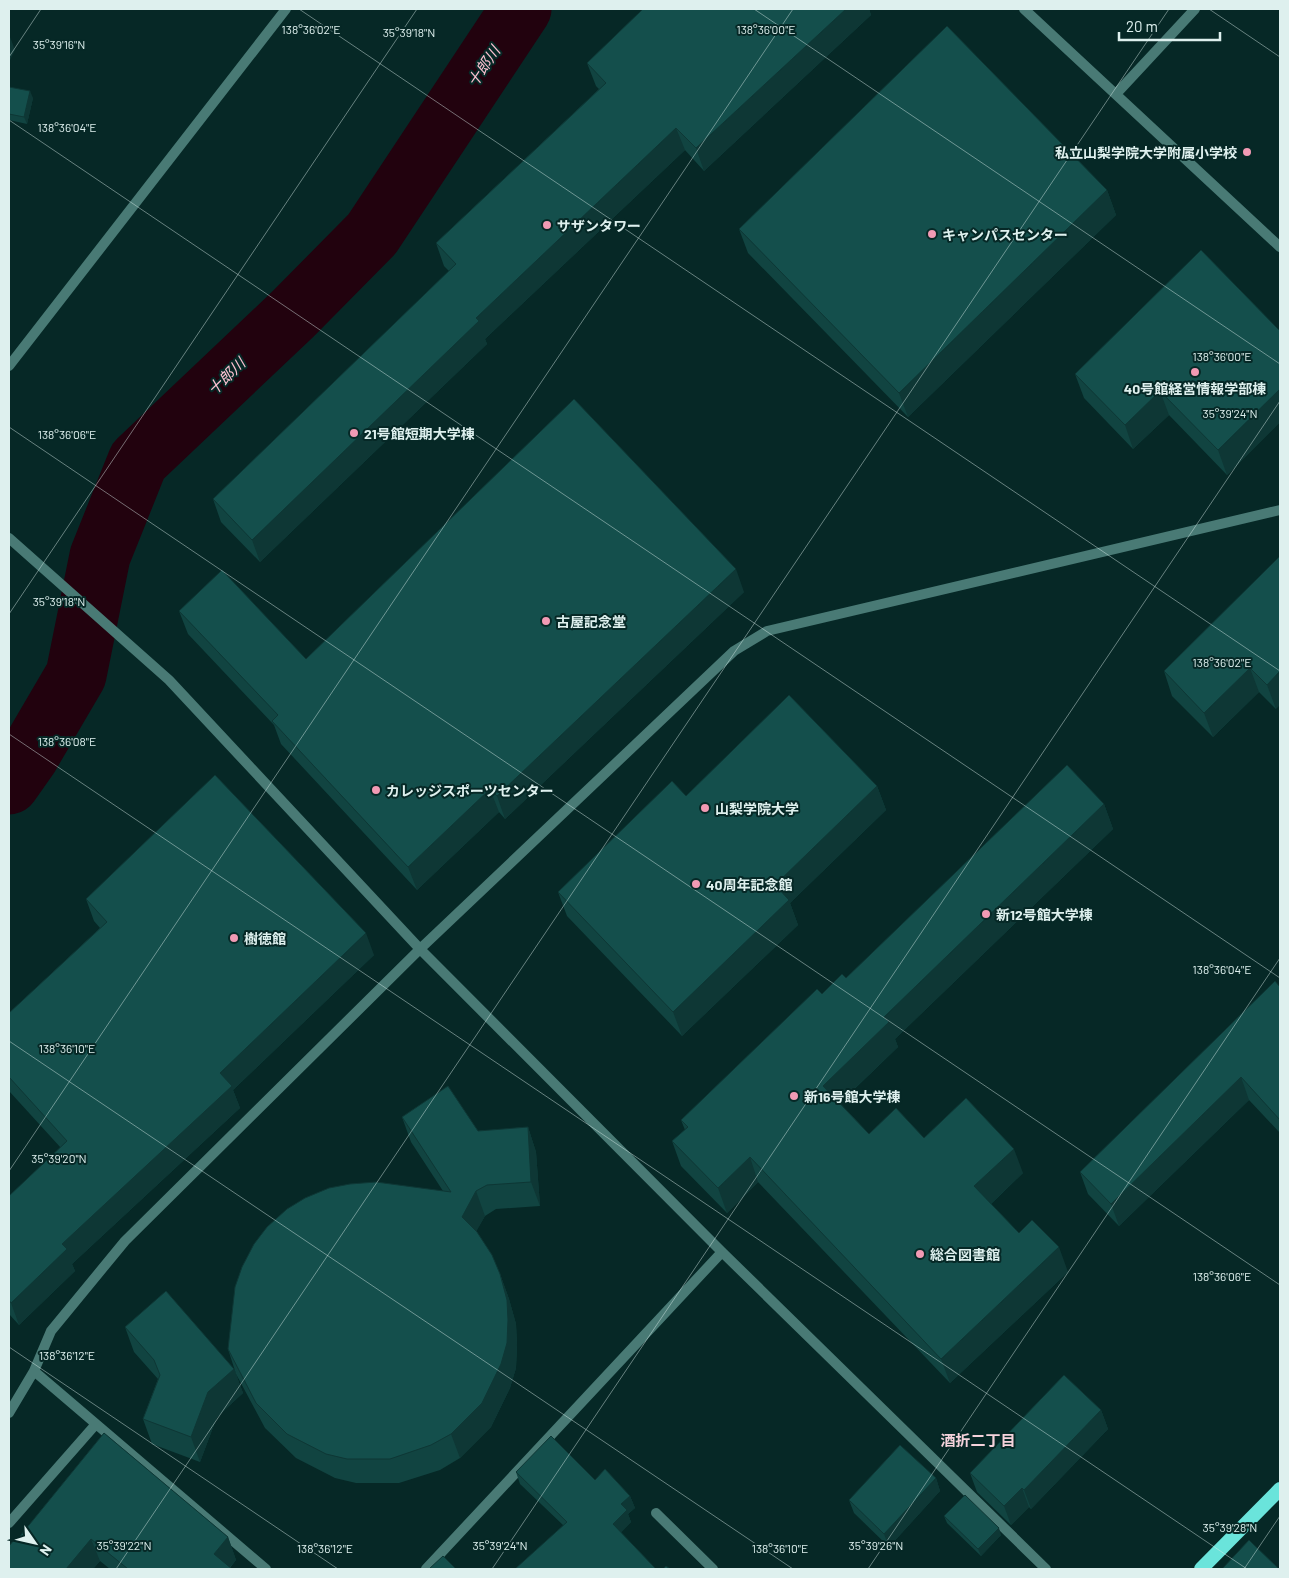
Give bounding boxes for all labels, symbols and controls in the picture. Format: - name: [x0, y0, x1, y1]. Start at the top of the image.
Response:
- scale bar: [1119, 10, 1220, 42]
- text: 20 m: [1126, 17, 1158, 35]
- text: 138°36'02"E: [282, 22, 340, 36]
- text: 138°36'00"E: [736, 22, 796, 36]
- text: 35°39'18"N: [383, 25, 435, 39]
- text: 35°39'16"N: [33, 37, 85, 51]
- water label: 十郎川: [463, 41, 504, 90]
- text: 138°36'04"E: [38, 120, 96, 134]
- place label: 私立山梨学院大学附属小学校: [1055, 144, 1237, 161]
- marker: 私立山梨学院大学附属小学校: [1241, 146, 1253, 158]
- place label: サザンタワー: [557, 217, 641, 234]
- marker: サザンタワー: [541, 219, 553, 231]
- place label: キャンパスセンター: [942, 226, 1068, 243]
- marker: キャンパスセンター: [926, 228, 938, 240]
- text: 138°36'00"E: [1192, 349, 1252, 363]
- water label: 十郎川: [204, 353, 250, 398]
- marker: 40号館経営情報学部棟: [1189, 366, 1201, 378]
- place label: 40号館経営情報学部棟: [1124, 380, 1266, 397]
- text: 35°39'24"N: [1202, 406, 1258, 420]
- place label: 21号館短期大学棟: [364, 425, 475, 442]
- text: 138°36'06"E: [38, 427, 96, 441]
- marker: 21号館短期大学棟: [348, 427, 360, 439]
- text: 35°39'18"N: [33, 594, 85, 608]
- place label: 古屋記念堂: [556, 613, 626, 630]
- marker: 古屋記念堂: [540, 615, 552, 627]
- text: 138°36'02"E: [1193, 655, 1251, 669]
- text: 138°36'08"E: [38, 734, 96, 748]
- place label: カレッジスポーツセンター: [386, 782, 554, 799]
- marker: カレッジスポーツセンター: [370, 784, 382, 796]
- place label: 山梨学院大学: [715, 800, 799, 817]
- marker: 山梨学院大学: [699, 802, 711, 814]
- place label: 40周年記念館: [706, 876, 792, 893]
- marker: 40周年記念館: [690, 878, 702, 890]
- place label: 新12号館大学棟: [996, 906, 1093, 923]
- marker: 新12号館大学棟: [980, 908, 992, 920]
- place label: 樹徳館: [244, 930, 286, 947]
- marker: 樹徳館: [228, 932, 240, 944]
- text: 138°36'04"E: [1193, 962, 1251, 976]
- text: 138°36'10"E: [39, 1041, 95, 1055]
- place label: 新16号館大学棟: [804, 1088, 900, 1105]
- marker: 新16号館大学棟: [788, 1090, 800, 1102]
- text: 35°39'20"N: [31, 1151, 87, 1165]
- place label: 総合図書館: [930, 1246, 1000, 1263]
- marker: 総合図書館: [914, 1248, 926, 1260]
- text: 138°36'06"E: [1193, 1269, 1251, 1283]
- text: 138°36'12"E: [39, 1348, 95, 1362]
- district label: 酒折二丁目: [940, 1431, 1016, 1449]
- north arrow: [10, 1518, 60, 1568]
- text: 35°39'28"N: [1203, 1520, 1257, 1534]
- text: 35°39'22"N: [96, 1538, 152, 1552]
- text: 35°39'24"N: [472, 1538, 528, 1552]
- text: 35°39'26"N: [849, 1538, 903, 1552]
- text: 138°36'12"E: [297, 1541, 353, 1555]
- text: 138°36'10"E: [752, 1541, 808, 1555]
- text: N: [37, 1542, 56, 1559]

